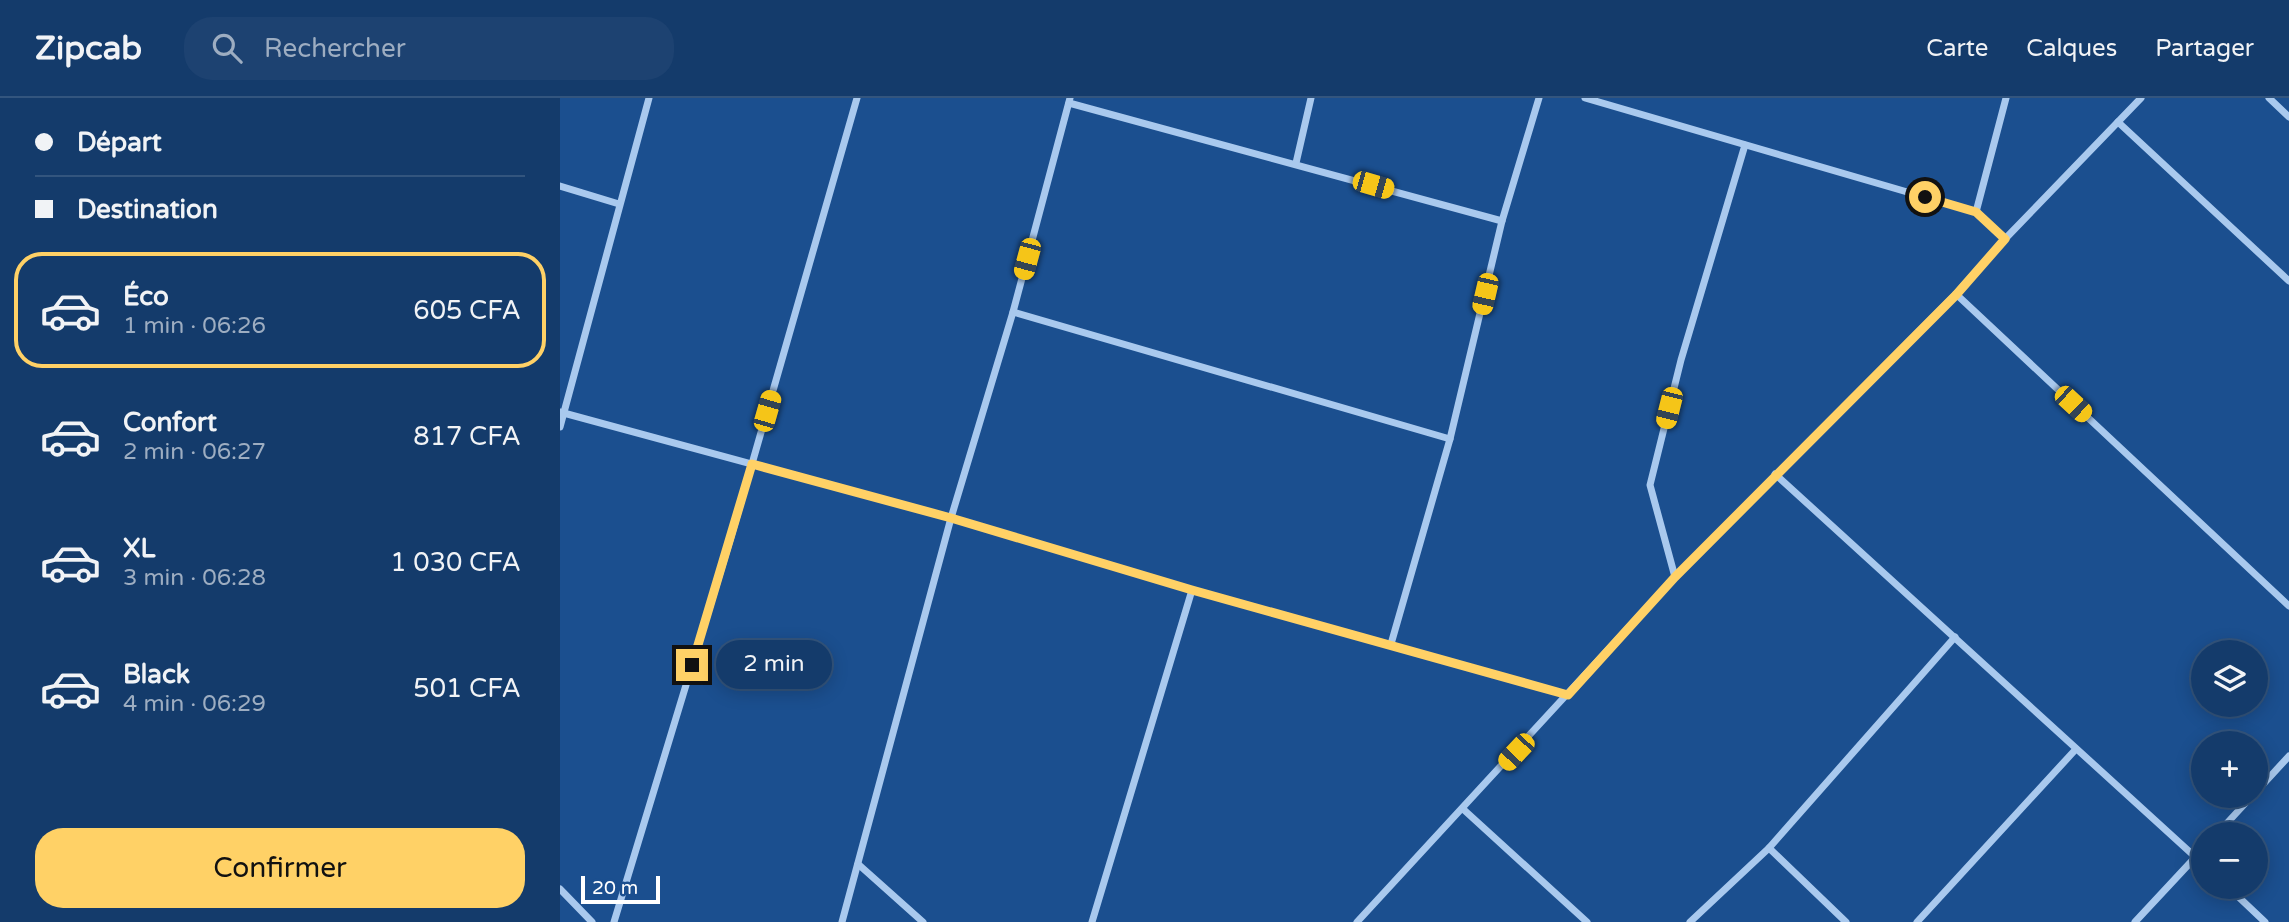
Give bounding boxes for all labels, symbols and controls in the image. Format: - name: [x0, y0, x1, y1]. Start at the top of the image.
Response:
- search box: [184, 17, 674, 80]
- text: Zipcab: [35, 29, 142, 68]
- icon: search: [208, 29, 246, 67]
- text: Rechercher: [264, 33, 406, 64]
- text: Carte: [1926, 34, 1988, 63]
- text: Calques: [2026, 34, 2117, 63]
- text: Partager: [2155, 34, 2254, 63]
- text: Départ: [77, 127, 162, 158]
- car: [1350, 169, 1397, 201]
- route start: [1909, 181, 1941, 213]
- text: Destination: [77, 194, 218, 225]
- car: [1012, 236, 1043, 282]
- car: [1471, 271, 1500, 317]
- icon: car: [39, 279, 102, 342]
- text: Éco: [123, 281, 169, 312]
- text: 605 CFA: [413, 295, 521, 326]
- text: 1 min · 06:26: [123, 312, 266, 340]
- car: [2051, 382, 2096, 426]
- car: [1654, 385, 1685, 431]
- car: [752, 388, 783, 434]
- icon: car: [39, 405, 102, 468]
- text: Confort: [123, 407, 217, 438]
- text: 817 CFA: [413, 421, 521, 452]
- text: 2 min · 06:27: [123, 438, 266, 466]
- icon: car: [39, 531, 102, 594]
- text: XL: [123, 533, 155, 564]
- text: 1 030 CFA: [390, 547, 521, 578]
- text: 3 min · 06:28: [123, 564, 266, 592]
- callout: 2 min: [716, 640, 832, 690]
- map controls: [2191, 640, 2268, 899]
- button: layers: [2191, 640, 2268, 717]
- route end: [676, 649, 708, 681]
- text: 2 min: [743, 650, 805, 678]
- icon: car: [39, 657, 102, 720]
- text: Black: [123, 659, 190, 690]
- text: 501 CFA: [413, 673, 521, 704]
- text: 4 min · 06:29: [123, 690, 266, 718]
- car: [1494, 729, 1539, 775]
- button: +: [2191, 731, 2268, 808]
- button: −: [2191, 822, 2268, 899]
- button: Confirmer: [35, 828, 525, 908]
- scale bar: [581, 873, 660, 905]
- text: 20 m: [592, 877, 638, 899]

